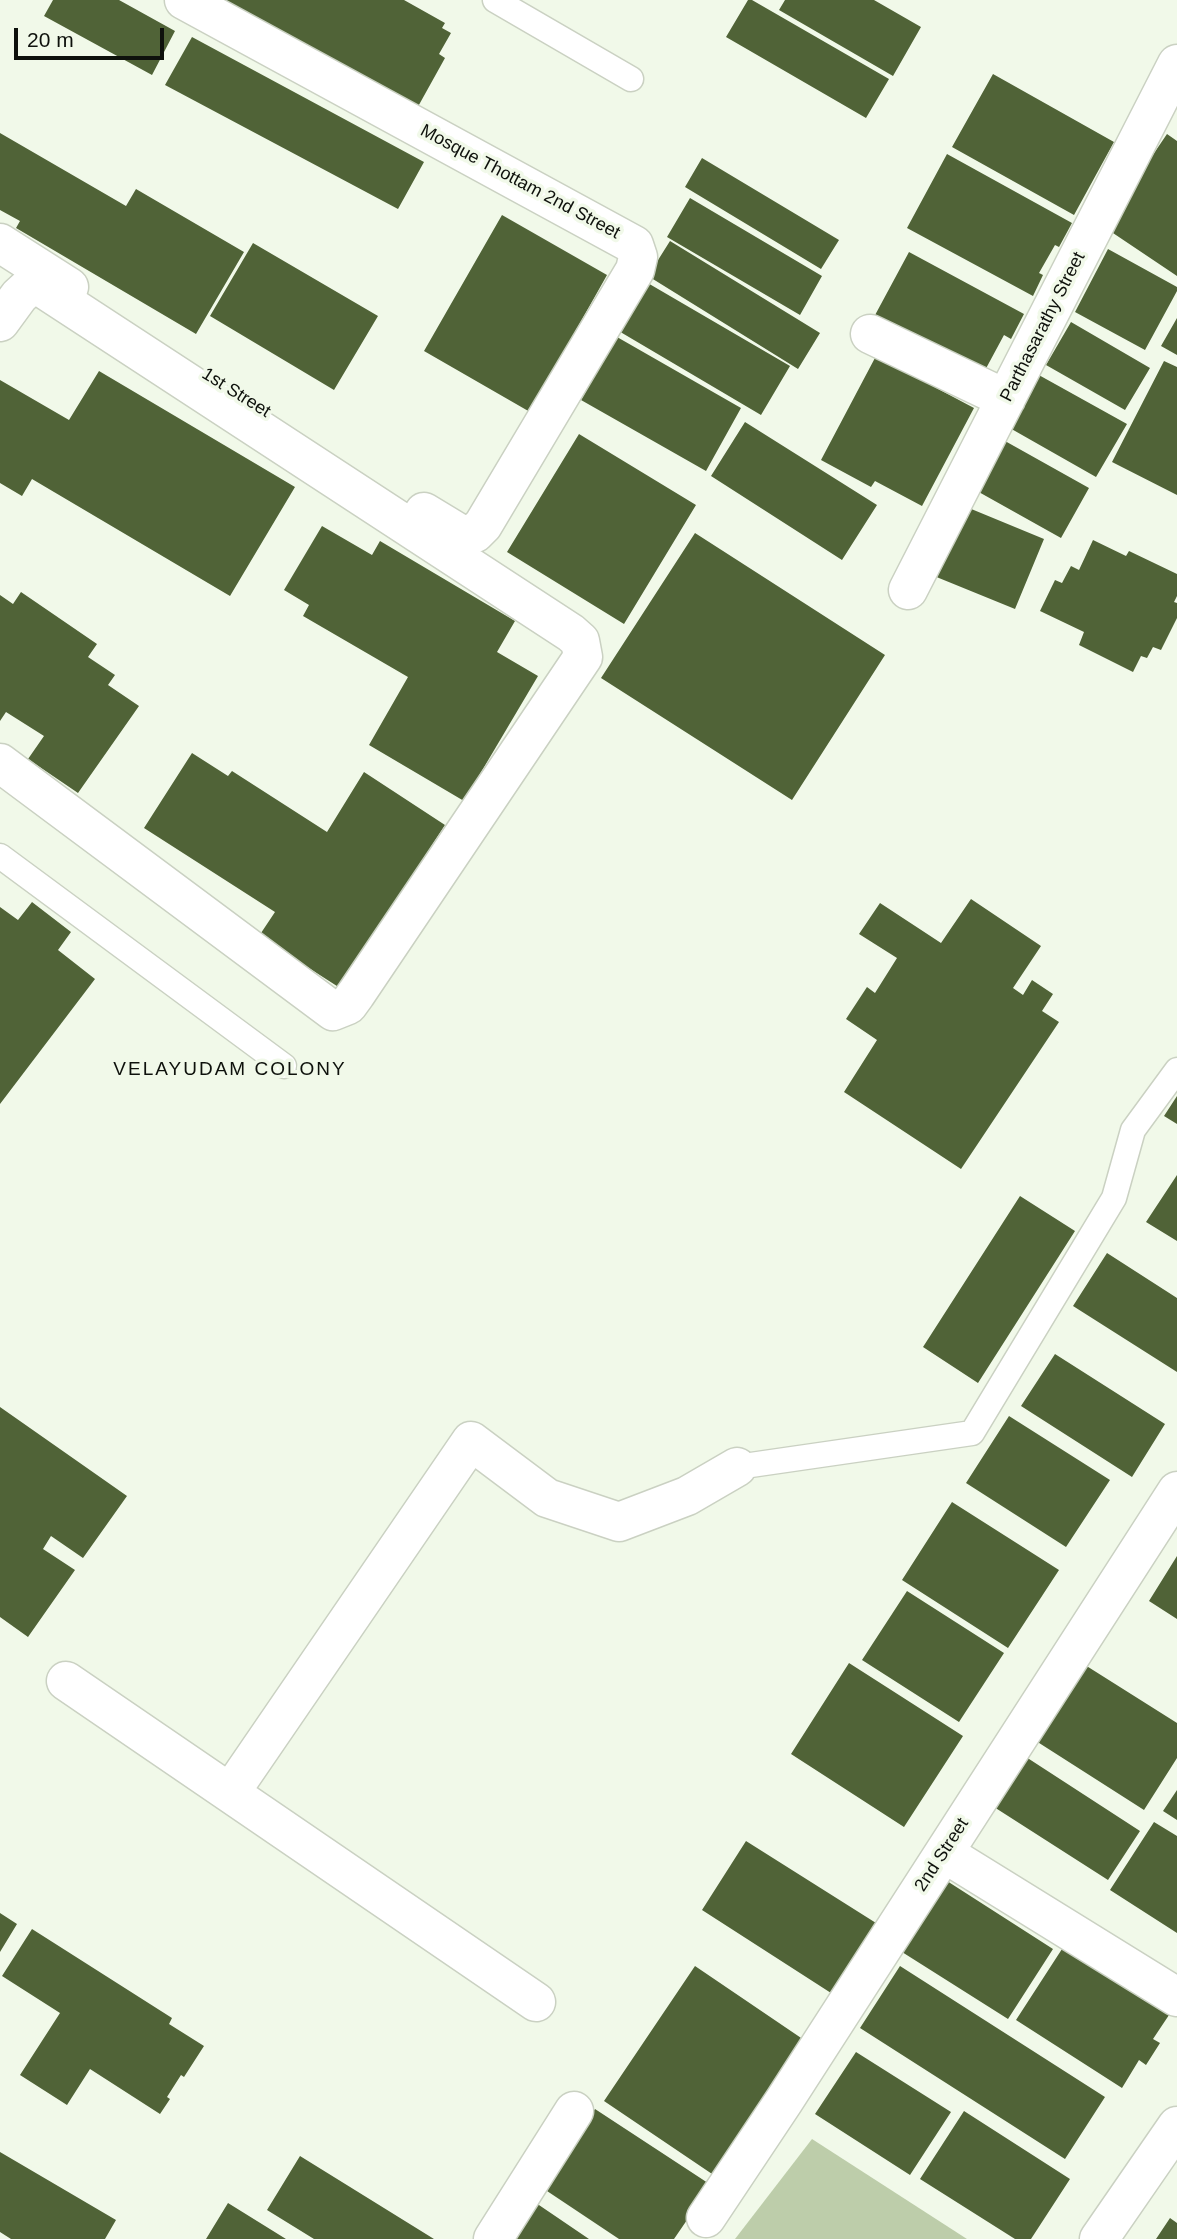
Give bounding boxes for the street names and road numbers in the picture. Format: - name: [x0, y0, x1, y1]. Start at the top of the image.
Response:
- street label: Mosque Thottam 2nd Street: [416, 120, 624, 244]
- street label: Parthasarathy Street: [996, 249, 1090, 405]
- street label: 1st Street: [198, 363, 274, 423]
- street label: 2nd Street: [910, 1814, 974, 1896]

